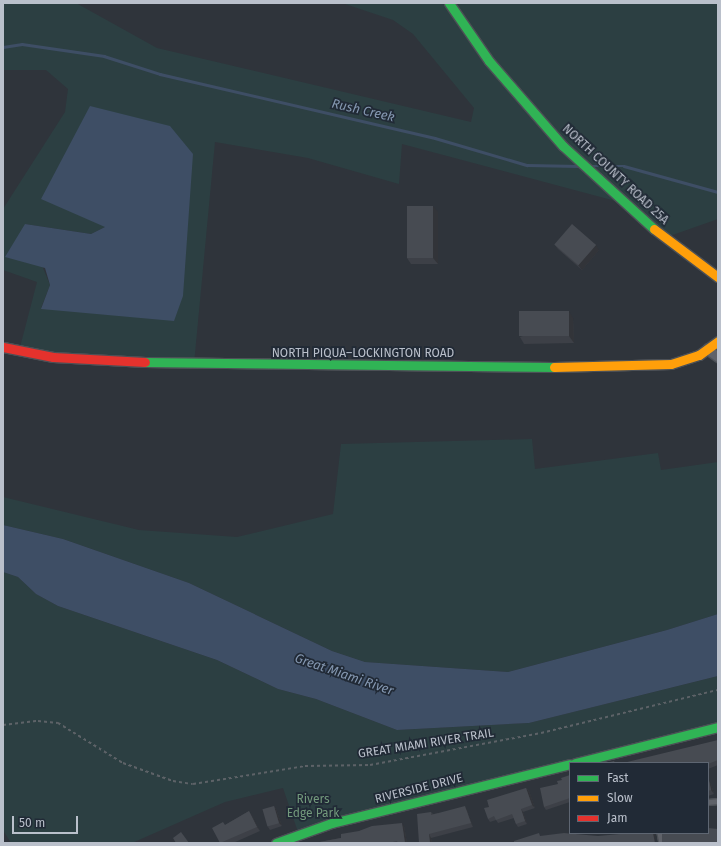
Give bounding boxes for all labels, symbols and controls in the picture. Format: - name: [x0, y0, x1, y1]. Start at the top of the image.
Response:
- water label: Rush Creek: [330, 96, 396, 126]
- street label: NORTH COUNTY ROAD 25A: [559, 122, 671, 228]
- street label: NORTH PIQUA–LOCKINGTON ROAD: [272, 347, 454, 361]
- water label: Great Miami River: [293, 651, 395, 699]
- street label: GREAT MIAMI RIVER TRAIL: [357, 726, 495, 762]
- legend: [569, 762, 709, 834]
- street label: RIVERSIDE DRIVE: [374, 771, 464, 807]
- text: Fast: [607, 771, 629, 785]
- text: Slow: [607, 791, 633, 805]
- park label: Rivers Edge Park: [287, 793, 339, 821]
- scale bar: [14, 808, 80, 834]
- text: Jam: [607, 811, 627, 825]
- text: 50 m: [19, 816, 45, 830]

